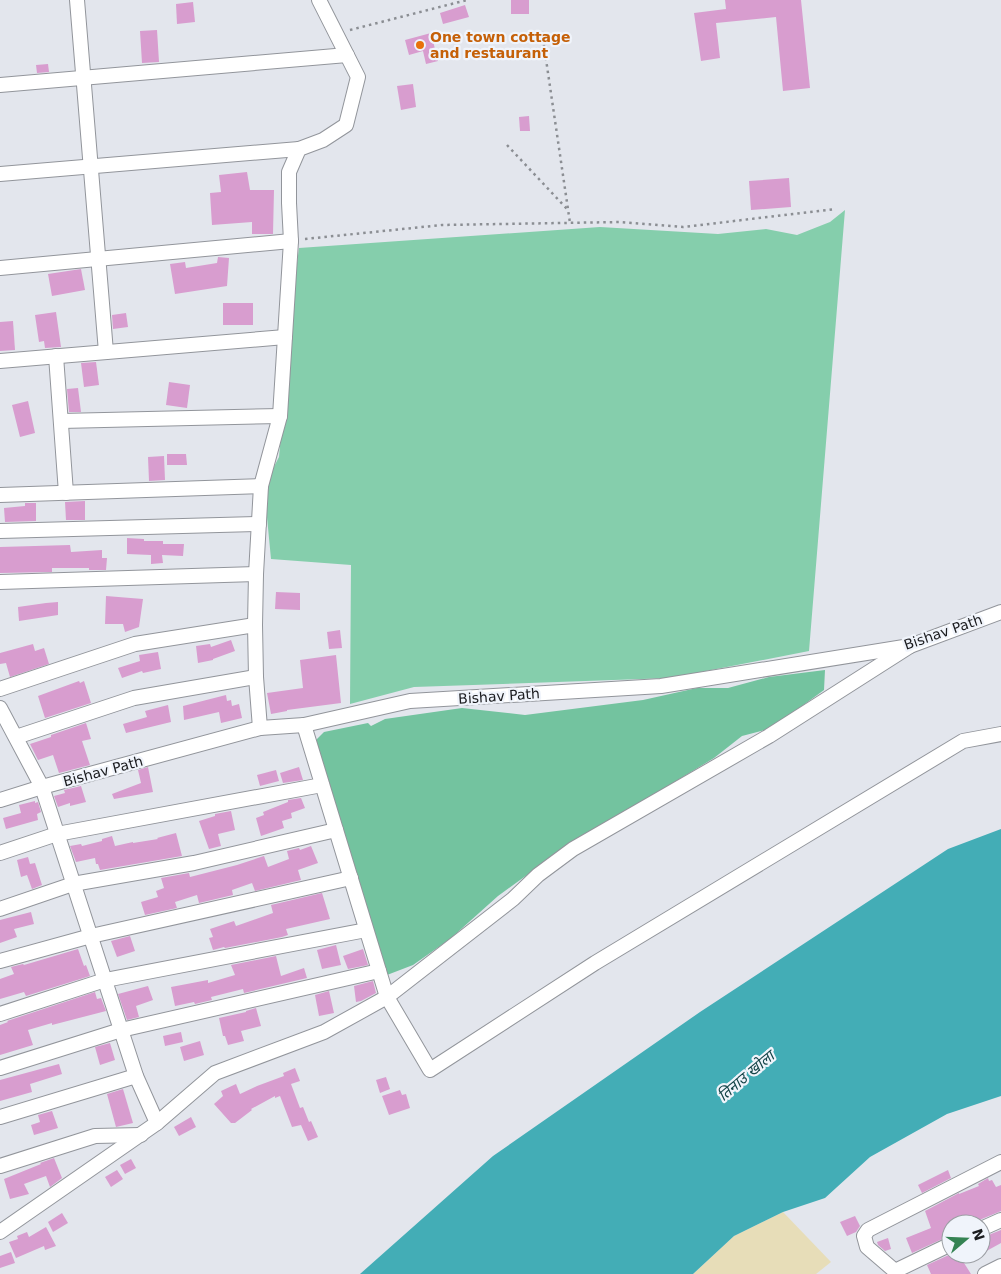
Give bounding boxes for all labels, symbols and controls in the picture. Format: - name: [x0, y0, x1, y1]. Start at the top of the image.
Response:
- place label: One town cottage and restaurant: [430, 29, 571, 61]
- marker: One town cottage and restaurant: [414, 39, 426, 51]
- street label: Bishav Path: [902, 611, 984, 653]
- street label: Bishav Path: [458, 685, 540, 707]
- street label: Bishav Path: [61, 753, 145, 789]
- water label: तिनाउ खोला: [714, 1045, 780, 1105]
- north arrow: [941, 1214, 991, 1264]
- text: N: [969, 1227, 988, 1243]

